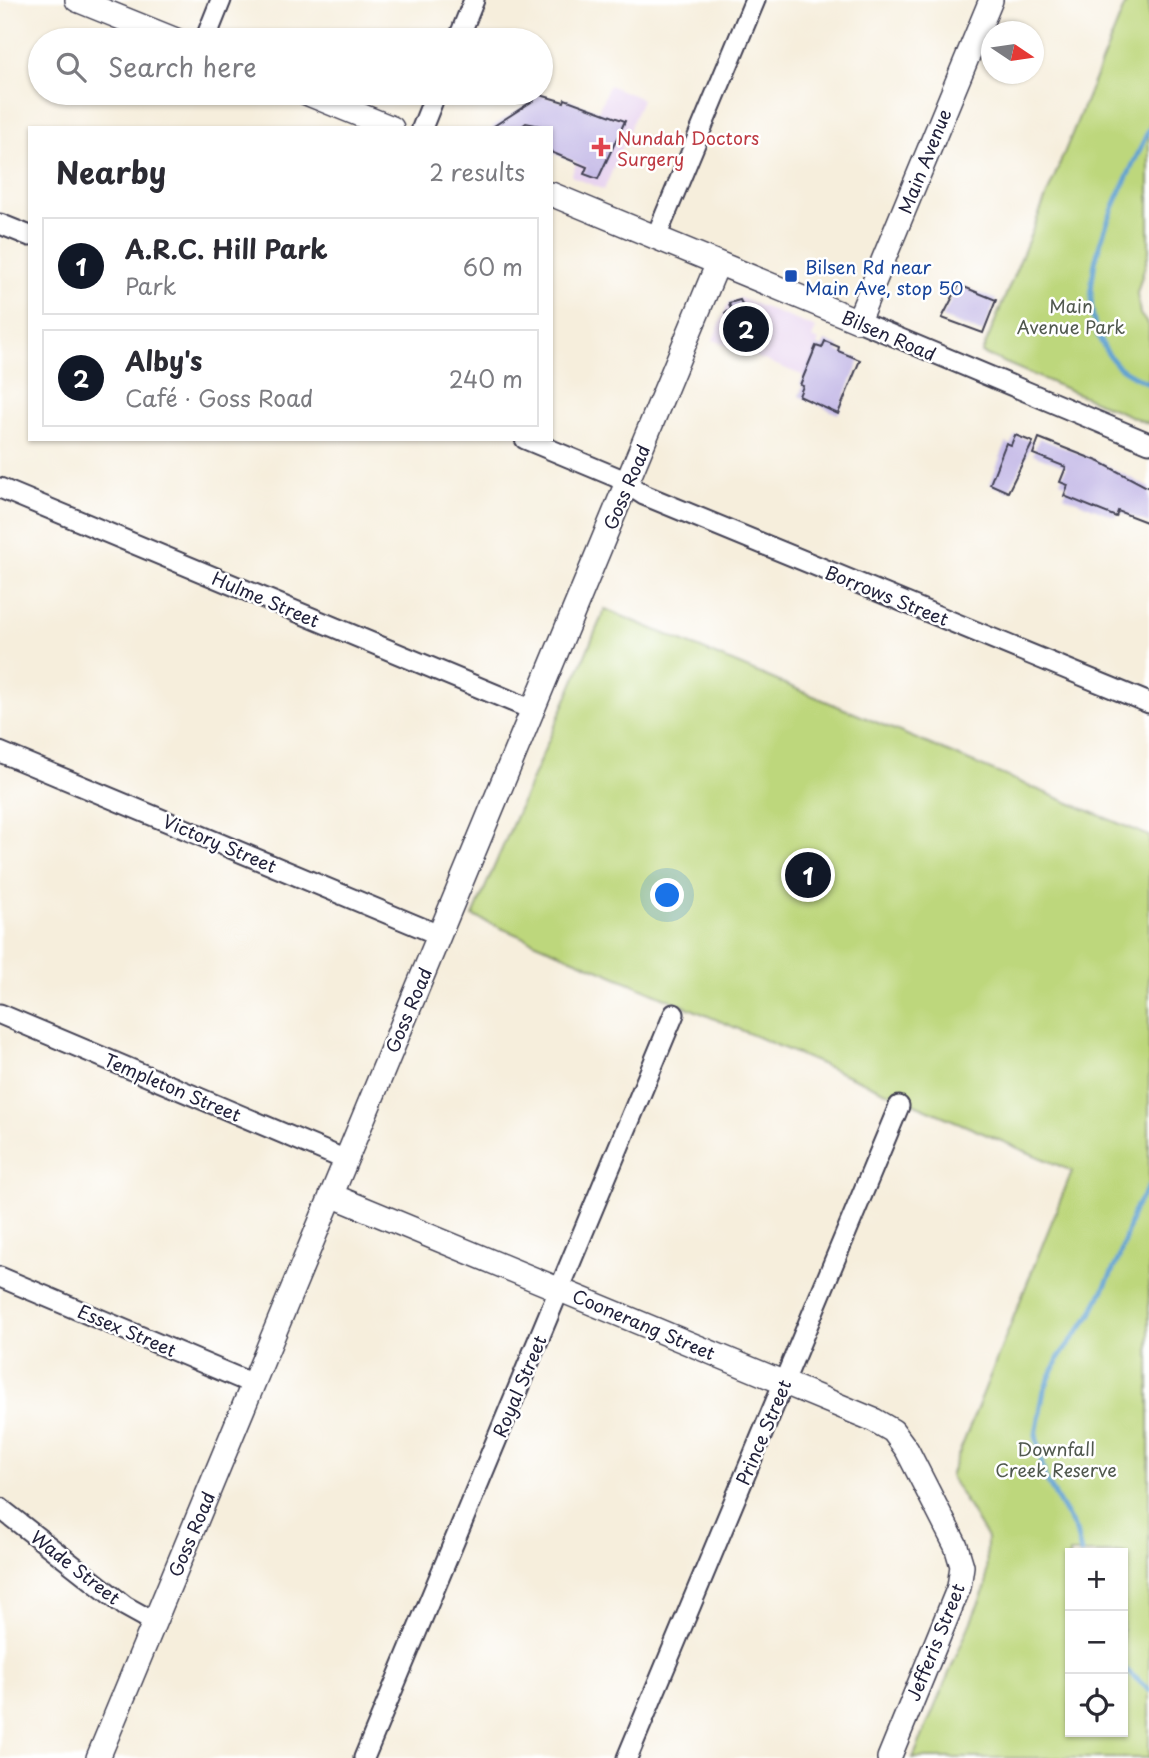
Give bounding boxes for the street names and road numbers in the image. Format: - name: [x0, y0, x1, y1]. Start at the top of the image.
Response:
- street label: Main Avenue: [891, 104, 957, 217]
- street label: Bilsen Road: [838, 303, 940, 367]
- street label: Goss Road: [596, 440, 656, 534]
- street label: Borrows Street: [821, 558, 953, 632]
- street label: Hulme Street: [208, 564, 324, 634]
- street label: Victory Street: [159, 807, 281, 879]
- street label: Goss Road: [378, 963, 438, 1057]
- street label: Templeton Street: [100, 1046, 246, 1128]
- street label: Coonerang Street: [568, 1282, 720, 1366]
- street label: Essex Street: [74, 1297, 181, 1363]
- street label: Royal Street: [485, 1331, 553, 1441]
- street label: Prince Street: [729, 1375, 797, 1489]
- street label: Goss Road: [161, 1487, 221, 1581]
- street label: Wade Street: [26, 1523, 126, 1611]
- street label: Jefferis Street: [899, 1579, 971, 1705]

